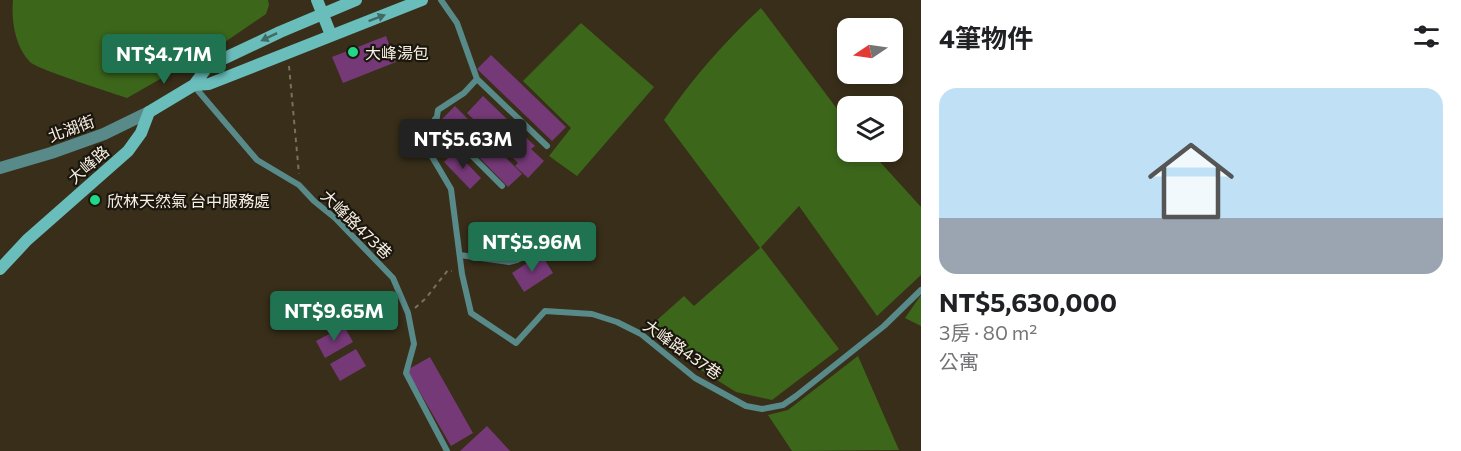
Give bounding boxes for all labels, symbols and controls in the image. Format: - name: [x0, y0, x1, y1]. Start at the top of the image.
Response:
- one-way arrow: [368, 13, 386, 23]
- north arrow: [837, 18, 903, 84]
- map controls: [837, 18, 903, 162]
- icon: filters: [1410, 20, 1443, 53]
- text: 4筆物件: [939, 22, 1033, 53]
- one-way arrow: [260, 32, 277, 42]
- pin: NT$4.71M: [102, 34, 226, 85]
- text: NT$4.71M: [116, 41, 212, 65]
- place label: 大峰湯包: [365, 43, 429, 62]
- marker: 大峰湯包: [346, 45, 360, 59]
- button: layers: [837, 96, 903, 162]
- street label: 北湖街: [45, 111, 97, 145]
- pin: NT$5.63M: [401, 119, 525, 170]
- text: NT$5.63M: [414, 126, 512, 150]
- icon: home: [1137, 127, 1245, 235]
- street label: 大峰路: [64, 141, 112, 187]
- street label: 大峰路473巷: [318, 186, 396, 262]
- place label: 欣林天然氣 台中服務處: [107, 191, 270, 210]
- marker: 欣林天然氣 台中服務處: [88, 193, 102, 207]
- pin: NT$5.96M: [470, 222, 594, 273]
- text: NT$5.96M: [482, 229, 582, 253]
- text: NT$5,630,000: [939, 286, 1117, 317]
- pin: NT$9.65M: [272, 291, 396, 342]
- text: NT$9.65M: [284, 298, 384, 322]
- street label: 大峰路437巷: [640, 315, 726, 383]
- text: 3房 · 80 m²: [939, 320, 1037, 344]
- text: 公寓: [939, 349, 979, 373]

